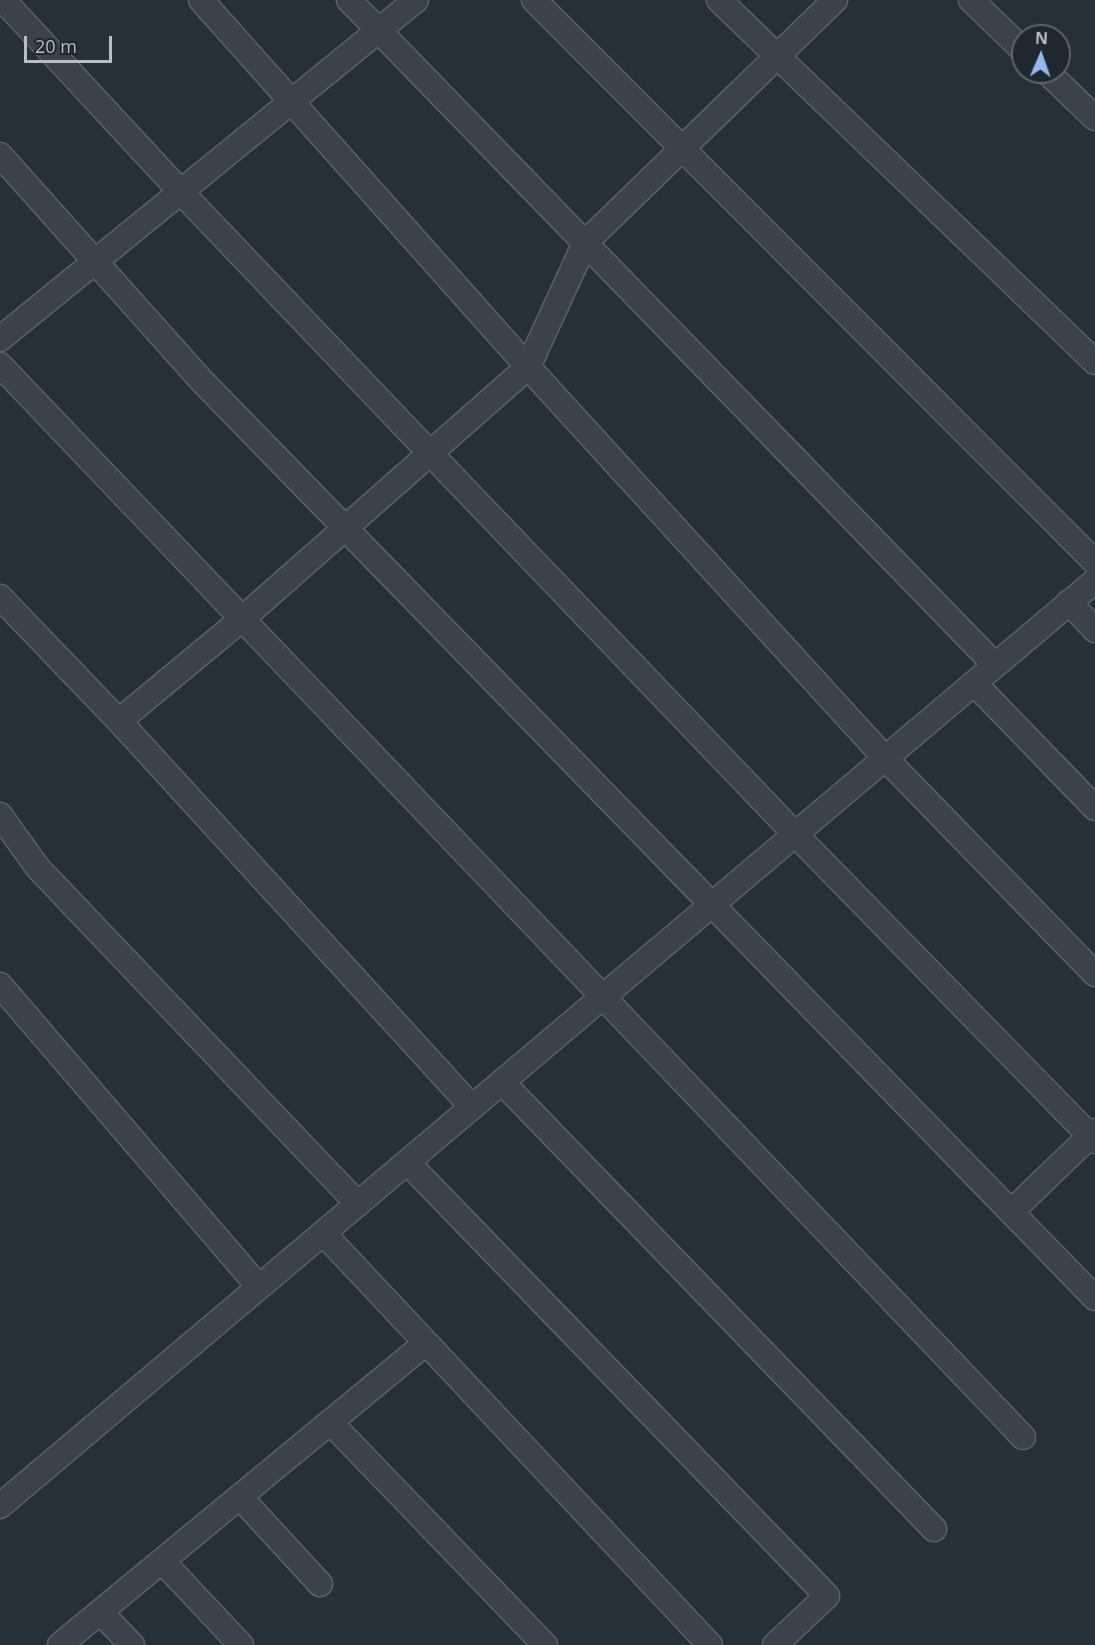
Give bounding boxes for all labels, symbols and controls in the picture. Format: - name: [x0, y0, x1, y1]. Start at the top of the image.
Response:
- scale bar: [27, 24, 116, 62]
- north arrow: [1011, 24, 1071, 84]
- text: N: [1035, 27, 1048, 49]
- text: 20 m: [35, 34, 77, 58]

